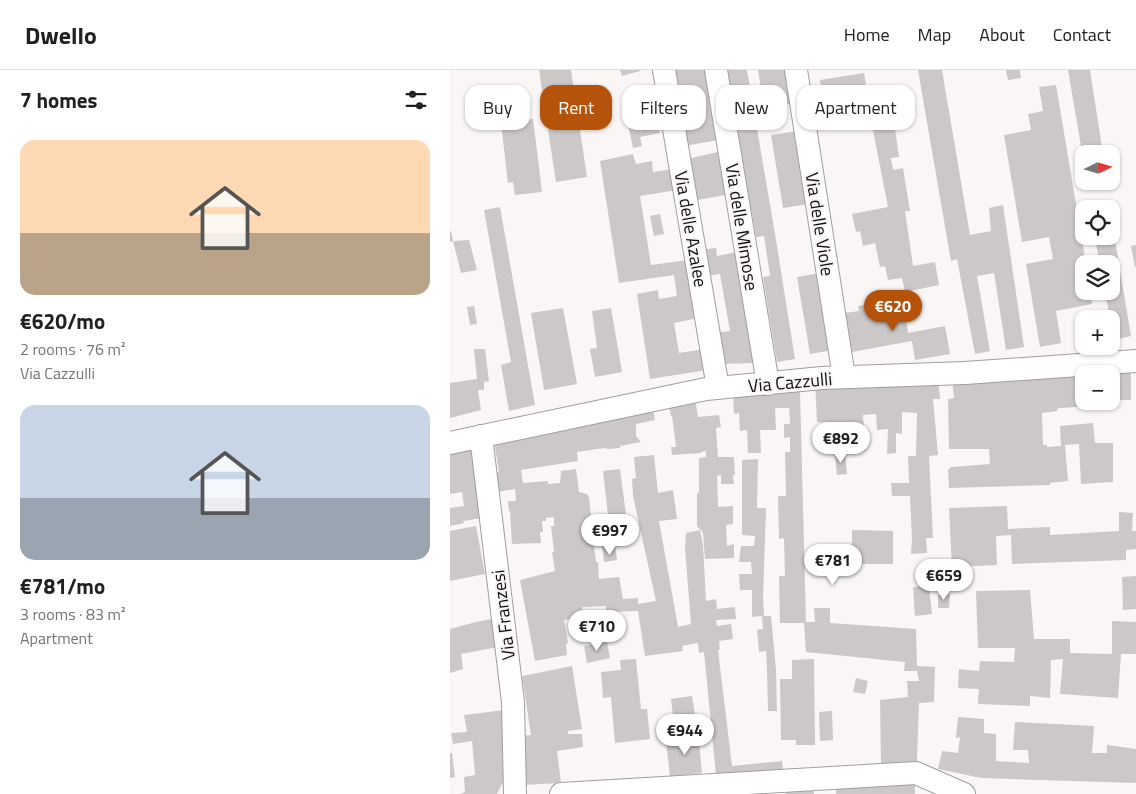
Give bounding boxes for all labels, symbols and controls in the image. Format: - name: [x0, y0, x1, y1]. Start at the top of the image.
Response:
- text: Dwello: [25, 17, 97, 53]
- text: Home: [844, 21, 890, 48]
- text: Map: [918, 21, 951, 48]
- text: About: [979, 21, 1025, 48]
- text: Contact: [1053, 21, 1111, 48]
- text: 7 homes: [20, 84, 97, 116]
- chip: Buy: [465, 85, 530, 130]
- chip: Rent: [540, 85, 612, 130]
- chip: Filters: [622, 85, 706, 130]
- chip: New: [716, 85, 787, 130]
- chip: Apartment: [797, 85, 915, 130]
- icon: filters: [402, 86, 430, 114]
- north arrow: [1075, 145, 1120, 190]
- map controls: [1075, 145, 1120, 410]
- street label: Via delle Mimose: [719, 161, 765, 293]
- street label: Via delle Azalee: [667, 169, 715, 289]
- street label: Via delle Viole: [798, 170, 842, 278]
- icon: home: [180, 173, 270, 263]
- button: locate: [1075, 200, 1120, 245]
- button: layers: [1075, 255, 1120, 300]
- pin: €620: [863, 290, 923, 332]
- text: €620: [875, 294, 911, 318]
- text: €620/mo: [20, 305, 105, 337]
- button: +: [1075, 310, 1120, 355]
- text: 2 rooms · 76 m²: [20, 337, 125, 361]
- text: Via Cazzulli: [20, 361, 95, 385]
- street label: Via Cazzulli: [747, 365, 833, 399]
- button: −: [1075, 365, 1120, 410]
- pin: €892: [811, 422, 871, 464]
- text: €892: [823, 426, 859, 450]
- icon: home: [180, 438, 270, 528]
- pin: €997: [580, 514, 640, 556]
- text: €997: [592, 518, 628, 542]
- pin: €781: [803, 544, 863, 586]
- text: €781: [815, 548, 851, 572]
- pin: €659: [914, 558, 974, 601]
- text: €659: [926, 563, 962, 587]
- street label: Via Franzesi: [484, 568, 522, 662]
- text: €781/mo: [20, 570, 105, 602]
- text: 3 rooms · 83 m²: [20, 602, 125, 626]
- pin: €710: [567, 610, 627, 652]
- text: €710: [579, 614, 615, 638]
- text: Apartment: [20, 626, 93, 650]
- pin: €944: [655, 714, 715, 756]
- text: €944: [667, 718, 703, 742]

